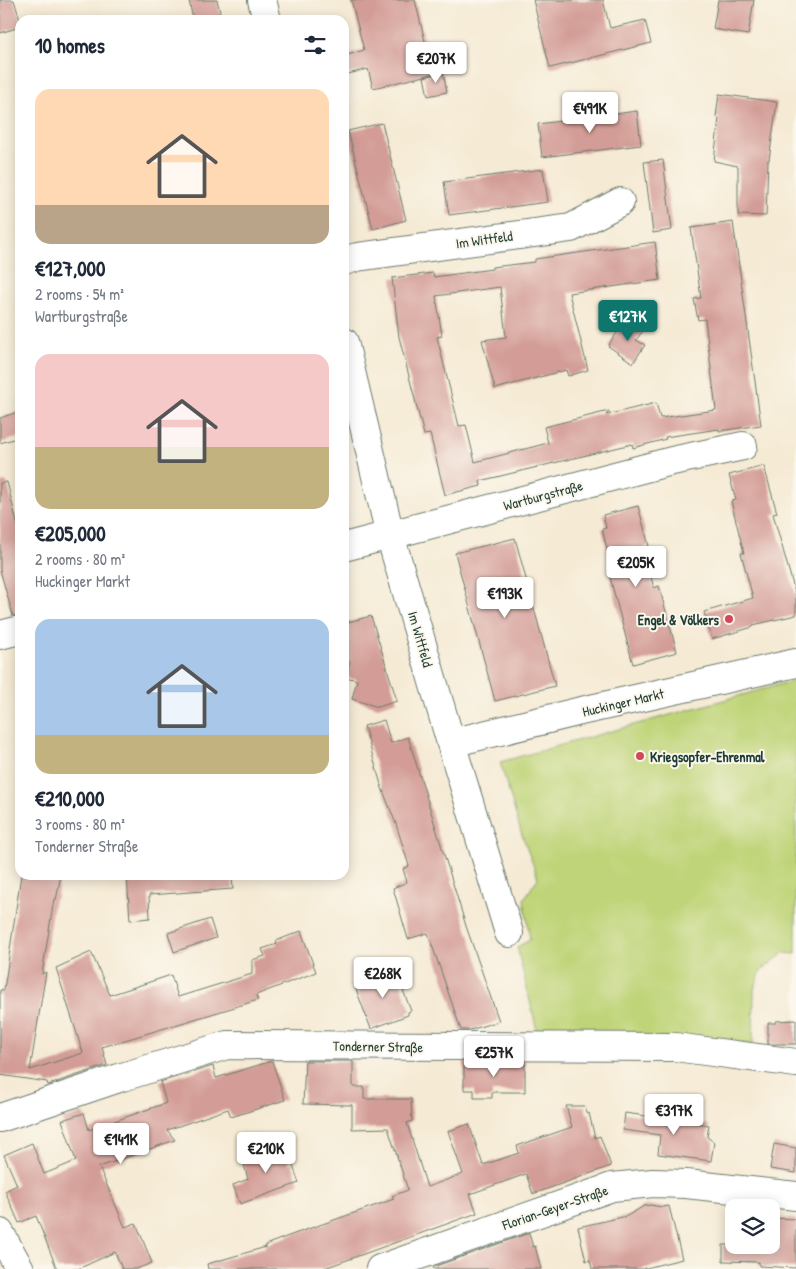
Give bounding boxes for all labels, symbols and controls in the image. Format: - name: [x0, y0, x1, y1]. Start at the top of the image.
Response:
- text: 10 homes: [35, 31, 105, 60]
- icon: filters: [301, 31, 329, 59]
- pin: €207K: [401, 42, 471, 84]
- text: €207K: [417, 47, 455, 69]
- pin: €491K: [555, 92, 625, 134]
- text: €491K: [573, 97, 607, 119]
- icon: home: [137, 121, 227, 211]
- street label: Im Wittfeld: [454, 226, 514, 252]
- text: €127,000: [35, 254, 105, 283]
- text: 2 rooms · 54 m²: [35, 283, 124, 305]
- pin: €127K: [593, 300, 663, 342]
- text: Wartburgstraße: [35, 305, 128, 327]
- text: €127K: [609, 305, 647, 327]
- icon: home: [137, 386, 227, 476]
- street label: Wartburgstraße: [501, 475, 585, 516]
- text: €205,000: [35, 519, 106, 548]
- pin: €205K: [601, 546, 671, 588]
- text: 2 rooms · 80 m²: [35, 548, 125, 570]
- text: €205K: [617, 551, 655, 573]
- text: Huckinger Markt: [35, 570, 130, 592]
- pin: €193K: [470, 576, 540, 619]
- text: €193K: [488, 582, 522, 604]
- street label: Im Wittfeld: [404, 609, 438, 670]
- place label: Engel & Völkers: [638, 610, 720, 631]
- marker: Engel & Völkers: [723, 613, 735, 625]
- icon: home: [137, 651, 227, 741]
- street label: Huckinger Markt: [580, 683, 666, 722]
- place label: Kriegsopfer-Ehrenmal: [650, 747, 765, 768]
- marker: Kriegsopfer-Ehrenmal: [634, 750, 646, 762]
- text: €210,000: [35, 784, 104, 813]
- text: 3 rooms · 80 m²: [35, 813, 125, 835]
- text: Tonderner Straße: [35, 835, 139, 857]
- pin: €268K: [348, 956, 418, 999]
- text: €268K: [365, 962, 401, 984]
- street label: Tonderner Straße: [333, 1036, 424, 1057]
- pin: €257K: [459, 1036, 529, 1078]
- text: €257K: [475, 1041, 513, 1063]
- pin: €317K: [639, 1094, 709, 1136]
- text: €317K: [656, 1099, 692, 1121]
- pin: €141K: [86, 1122, 156, 1165]
- text: €141K: [104, 1128, 138, 1150]
- pin: €210K: [231, 1132, 301, 1174]
- text: €210K: [248, 1137, 284, 1159]
- street label: Florian-Geyer-Straße: [499, 1180, 611, 1235]
- map controls: [725, 1199, 780, 1254]
- button: layers: [725, 1199, 780, 1254]

